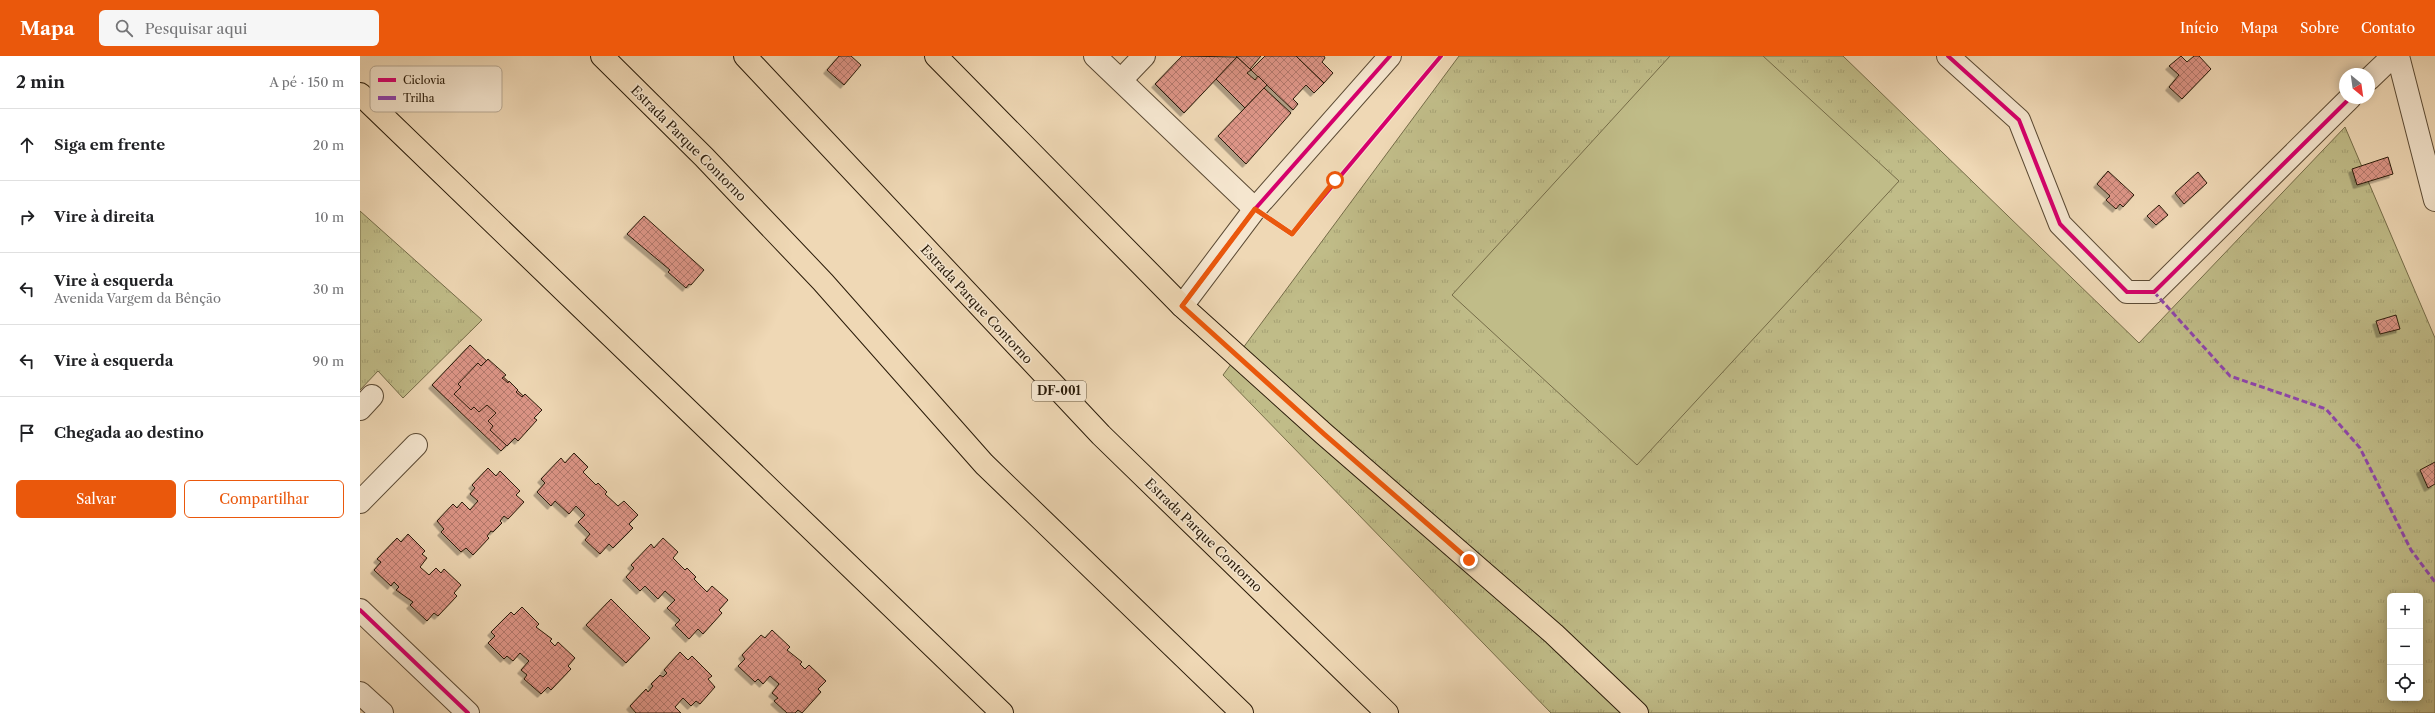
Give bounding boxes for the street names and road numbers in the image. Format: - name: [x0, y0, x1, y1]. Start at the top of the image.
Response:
- street label: Estrada Parque Contorno: [628, 82, 750, 204]
- street label: Estrada Parque Contorno: [918, 241, 1036, 367]
- road number: DF-001: [1032, 381, 1086, 401]
- street label: Estrada Parque Contorno: [1142, 475, 1266, 595]

